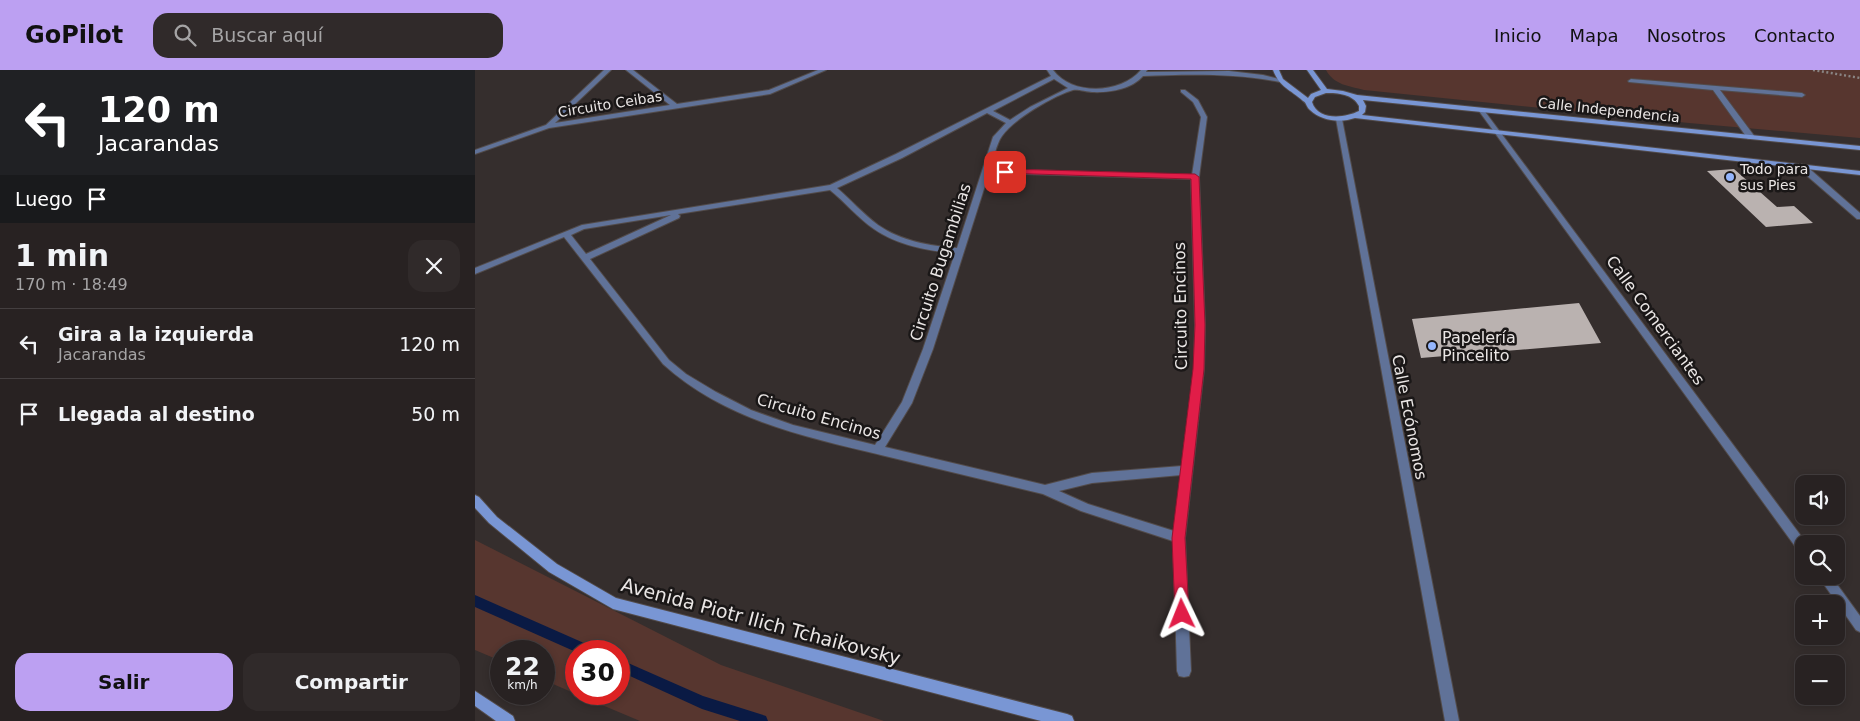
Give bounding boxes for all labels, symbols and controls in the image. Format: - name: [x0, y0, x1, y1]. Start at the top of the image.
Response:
- search box: [153, 13, 503, 58]
- text: GoPilot: [25, 21, 123, 49]
- icon: search: [171, 21, 199, 49]
- text: Buscar aquí: [211, 24, 323, 46]
- text: Inicio: [1494, 25, 1542, 46]
- text: Mapa: [1570, 25, 1619, 46]
- text: Nosotros: [1647, 25, 1726, 46]
- text: Contacto: [1754, 25, 1835, 46]
- street label: Circuito Ceibas: [557, 88, 663, 120]
- icon: left: [15, 90, 80, 155]
- text: 120 m: [98, 90, 220, 130]
- street label: Calle Independencia: [1537, 95, 1681, 125]
- text: Jacarandas: [98, 131, 219, 156]
- pin: [984, 151, 1026, 193]
- icon: arrive: [991, 158, 1019, 186]
- place label: Todo para sus Pies: [1739, 161, 1808, 193]
- marker: Todo para sus Pies: [1724, 171, 1736, 183]
- street label: Circuito Bugambilias: [906, 181, 975, 343]
- icon: arrive: [83, 185, 111, 213]
- text: Luego: [15, 188, 73, 210]
- text: 1 min: [15, 238, 109, 273]
- button: close: [408, 240, 460, 292]
- street label: Circuito Encinos: [1170, 242, 1191, 370]
- street label: Calle Comerciantes: [1602, 252, 1709, 389]
- text: 170 m · 18:49: [15, 275, 128, 294]
- text: Gira a la izquierda: [58, 323, 254, 345]
- place label: Papelería Pincelito: [1442, 328, 1516, 365]
- icon: left: [15, 330, 43, 358]
- text: 120 m: [399, 333, 460, 355]
- marker: Papelería Pincelito: [1426, 340, 1438, 352]
- text: Jacarandas: [58, 345, 146, 364]
- street label: Calle Ecónomos: [1388, 353, 1431, 481]
- street label: Circuito Encinos: [755, 390, 883, 443]
- icon: arrive: [15, 400, 43, 428]
- text: Llegada al destino: [58, 403, 255, 425]
- text: 50 m: [411, 403, 460, 425]
- map controls: [1795, 475, 1845, 705]
- button: sound: [1795, 475, 1845, 525]
- button: search: [1795, 535, 1845, 585]
- street label: Avenida Piotr Ilich Tchaikovsky: [619, 573, 903, 669]
- position arrow: [1155, 587, 1207, 639]
- button: +: [1795, 595, 1845, 645]
- speed limit sign: 30: [565, 640, 630, 705]
- text: 22: [505, 652, 540, 681]
- button: Salir: [15, 653, 233, 711]
- button: Compartir: [243, 653, 460, 711]
- button: −: [1795, 655, 1845, 705]
- text: km/h: [507, 678, 538, 692]

